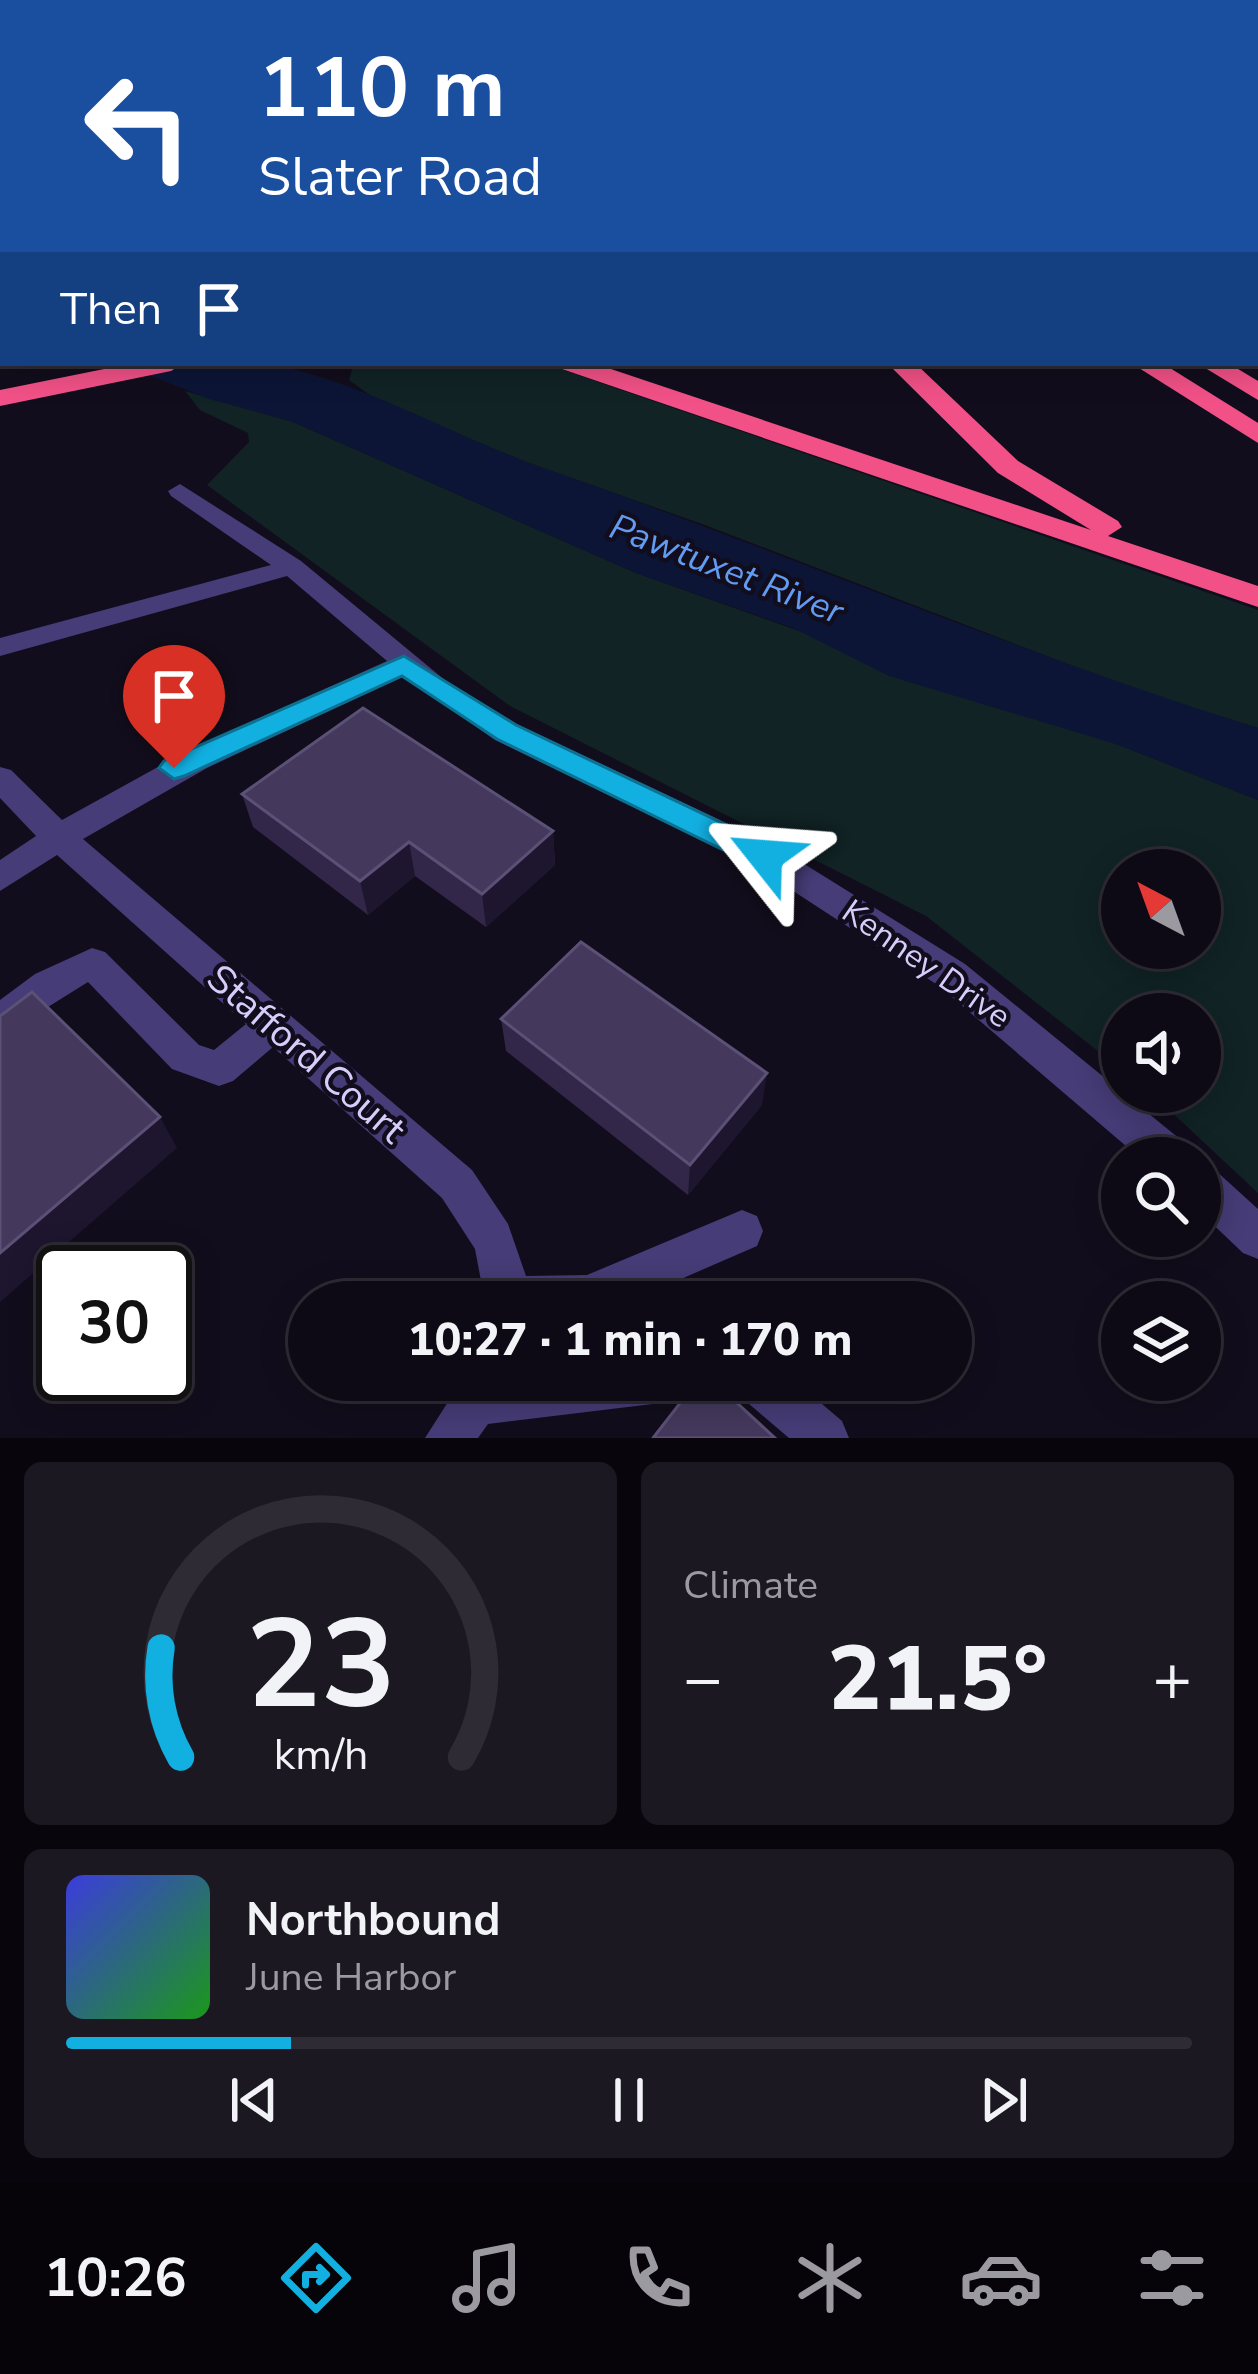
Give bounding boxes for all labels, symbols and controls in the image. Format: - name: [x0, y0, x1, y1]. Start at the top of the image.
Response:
- text: 110 m: [258, 31, 506, 146]
- icon: left: [60, 48, 216, 204]
- text: Slater Road: [258, 140, 542, 214]
- icon: arrive: [186, 276, 252, 342]
- text: Then: [60, 279, 162, 340]
- water label: Pawtuxet River: [603, 502, 851, 637]
- pin: [123, 645, 225, 768]
- icon: arrive: [141, 663, 207, 729]
- position arrow: [702, 793, 828, 919]
- north arrow: [1101, 849, 1221, 969]
- map controls: [1101, 849, 1221, 1401]
- street label: Kenney Drive: [833, 889, 1019, 1039]
- street label: Stafford Court: [195, 953, 417, 1156]
- button: sound: [1101, 993, 1221, 1113]
- button: search: [1101, 1137, 1221, 1257]
- speed limit sign: 30: [36, 1245, 192, 1401]
- button: layers: [1101, 1281, 1221, 1401]
- text: 10:27 · 1 min · 170 m: [407, 1310, 853, 1371]
- text: Climate: [683, 1559, 818, 1612]
- text: 23: [246, 1580, 395, 1750]
- text: 21.5°: [828, 1618, 1047, 1741]
- text: −: [683, 1634, 723, 1724]
- text: +: [1152, 1634, 1192, 1724]
- text: km/h: [273, 1725, 368, 1783]
- text: Northbound: [246, 1890, 500, 1951]
- text: June Harbor: [246, 1951, 456, 2004]
- icon: previous: [221, 2067, 287, 2133]
- icon: pause: [596, 2067, 662, 2133]
- icon: next: [971, 2067, 1037, 2133]
- icon: directions: [274, 2236, 358, 2320]
- icon: music: [445, 2236, 529, 2320]
- icon: phone: [616, 2236, 700, 2320]
- icon: climate: [788, 2236, 872, 2320]
- icon: car: [959, 2236, 1043, 2320]
- icon: filters: [1130, 2236, 1214, 2320]
- text: 10:26: [44, 2241, 187, 2315]

